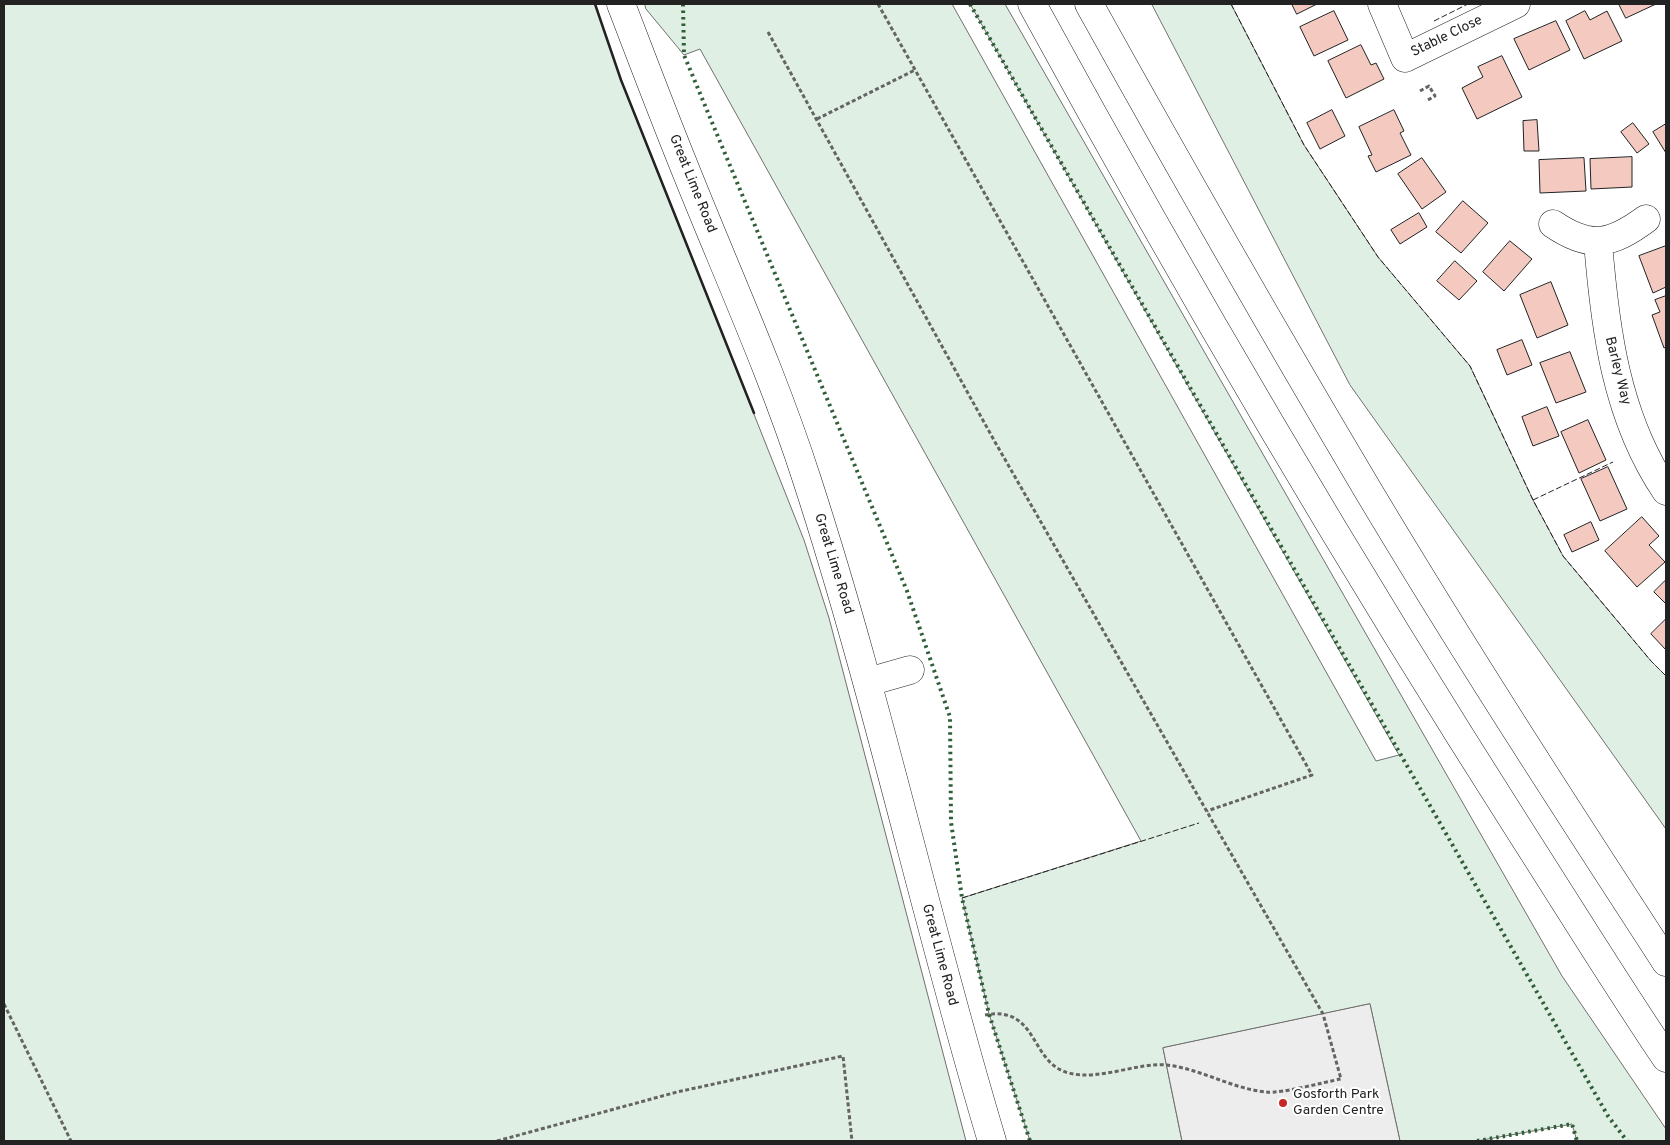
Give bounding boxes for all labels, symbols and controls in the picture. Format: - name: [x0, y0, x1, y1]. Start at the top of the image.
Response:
- street label: Stable Close: [1409, 12, 1485, 62]
- street label: Great Lime Road: [665, 132, 719, 236]
- street label: Barley Way: [1600, 335, 1634, 407]
- street label: Great Lime Road: [810, 512, 856, 616]
- street label: Great Lime Road: [917, 902, 961, 1008]
- place label: Gosforth Park Garden Centre: [1293, 1087, 1384, 1120]
- marker: Gosforth Park Garden Centre: [1277, 1097, 1289, 1109]

